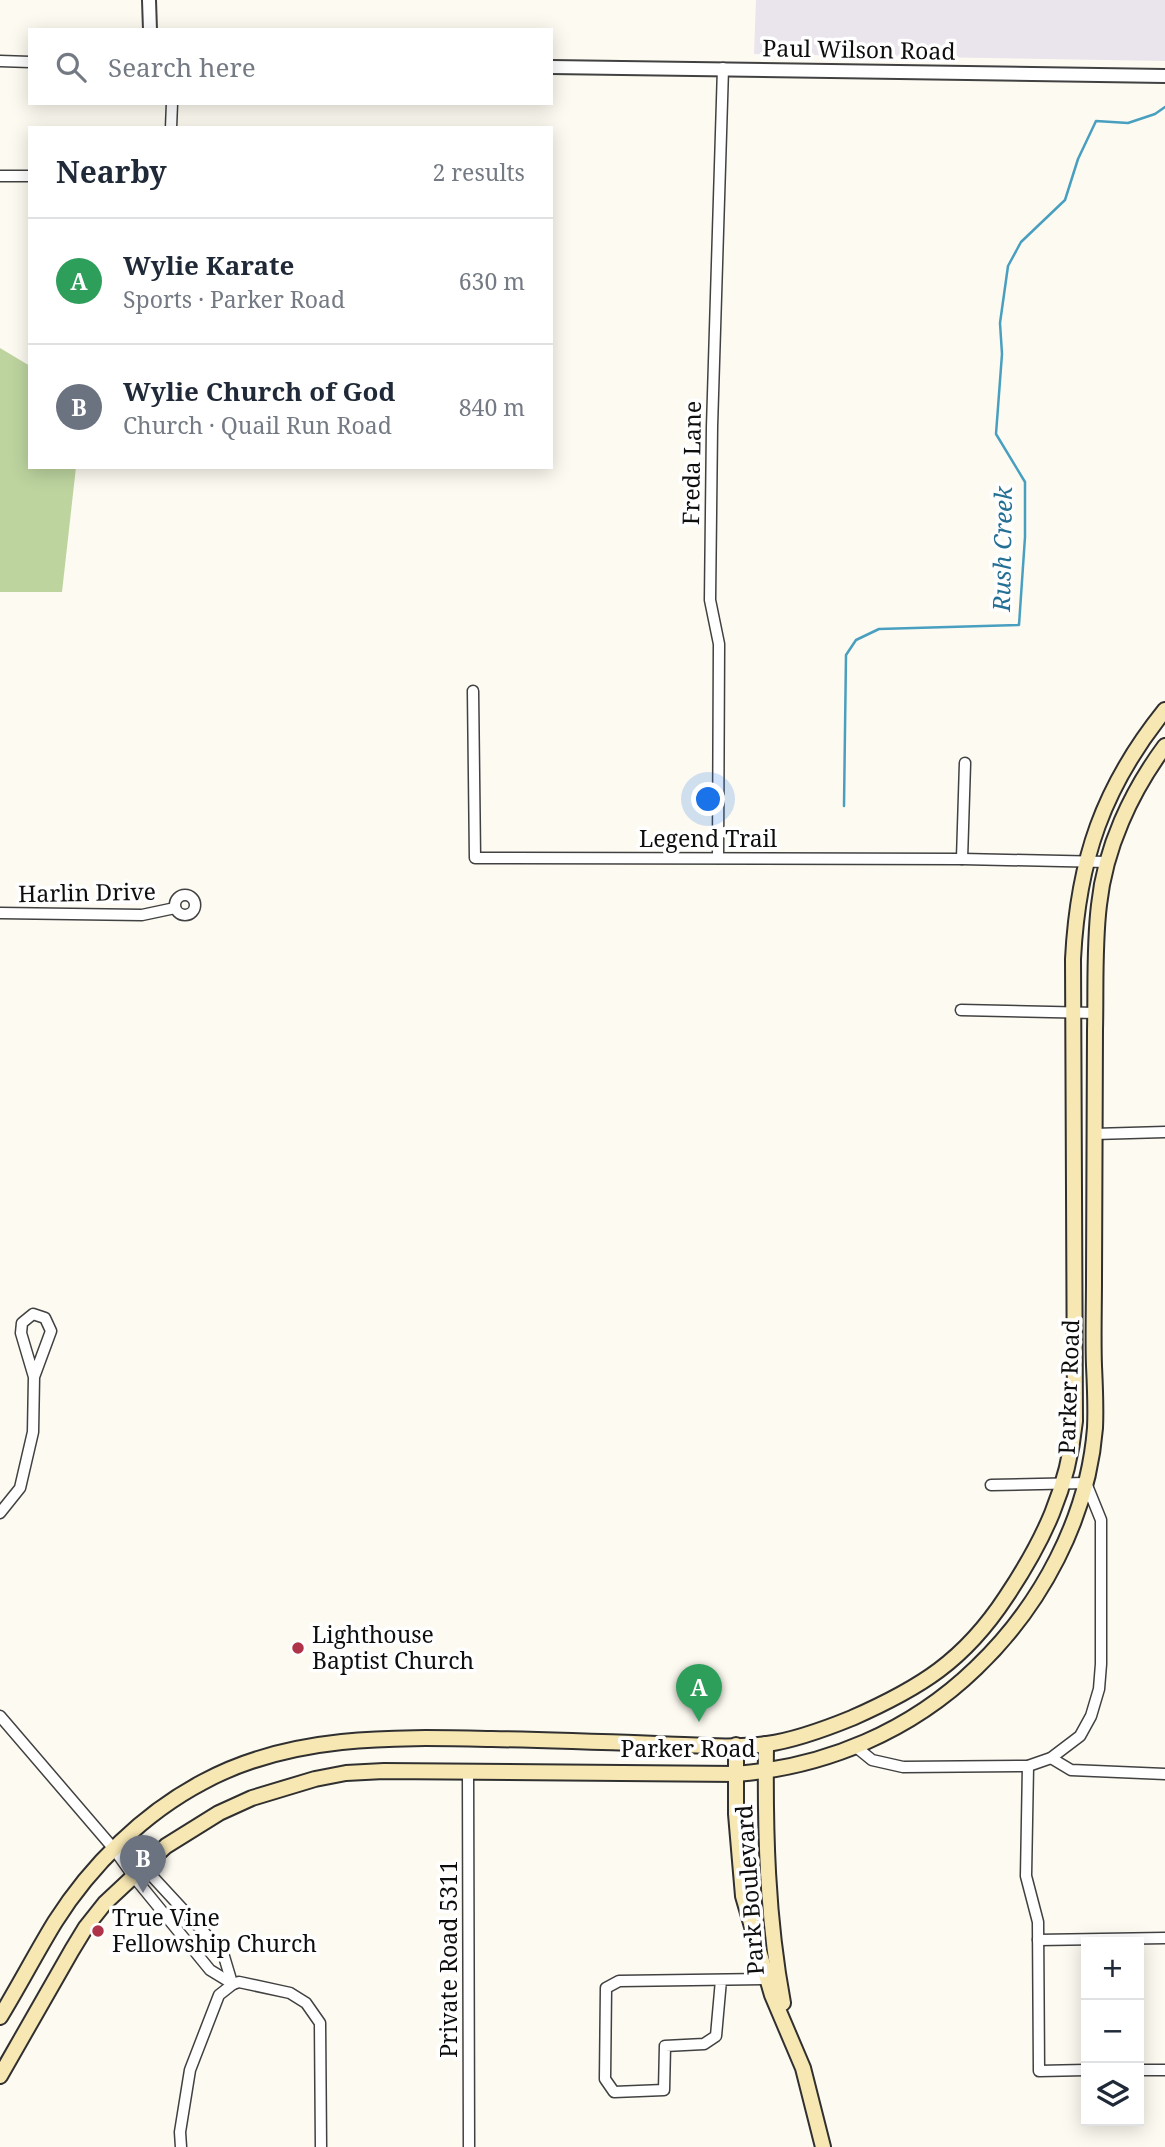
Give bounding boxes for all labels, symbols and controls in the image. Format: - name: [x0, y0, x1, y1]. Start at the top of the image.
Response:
- search box: [28, 28, 553, 105]
- street label: Paul Wilson Road: [762, 31, 956, 67]
- icon: search: [52, 48, 90, 86]
- text: Search here: [108, 49, 256, 85]
- text: Nearby: [56, 151, 167, 192]
- text: 2 results: [432, 156, 525, 188]
- text: Wylie Karate: [123, 247, 295, 283]
- text: A: [70, 265, 88, 297]
- text: 630 m: [459, 265, 525, 297]
- text: Sports · Parker Road: [123, 283, 345, 315]
- text: Wylie Church of God: [123, 373, 395, 409]
- text: B: [71, 391, 87, 423]
- text: 840 m: [459, 391, 525, 423]
- street label: Freda Lane: [674, 401, 708, 525]
- text: Church · Quail Run Road: [123, 409, 392, 441]
- water label: Rush Creek: [984, 485, 1019, 613]
- your location: [691, 782, 725, 816]
- street label: Legend Trail: [639, 822, 777, 854]
- street label: Harlin Drive: [18, 875, 156, 909]
- street label: Parker Road: [1050, 1319, 1086, 1455]
- place label: Lighthouse Baptist Church: [312, 1618, 474, 1676]
- marker: Lighthouse Baptist Church: [290, 1640, 306, 1656]
- pin: A: [676, 1664, 722, 1722]
- street label: Parker Road: [620, 1732, 756, 1764]
- street label: Park Boulevard: [727, 1804, 771, 1976]
- pin: B: [120, 1835, 166, 1893]
- street label: Private Road 5311: [432, 1860, 464, 2058]
- place label: True Vine Fellowship Church: [112, 1901, 317, 1959]
- marker: True Vine Fellowship Church: [90, 1923, 106, 1939]
- map controls: [1081, 1937, 1144, 2126]
- button: +: [1081, 1937, 1144, 2000]
- button: −: [1081, 2000, 1144, 2063]
- button: layers: [1081, 2063, 1144, 2126]

